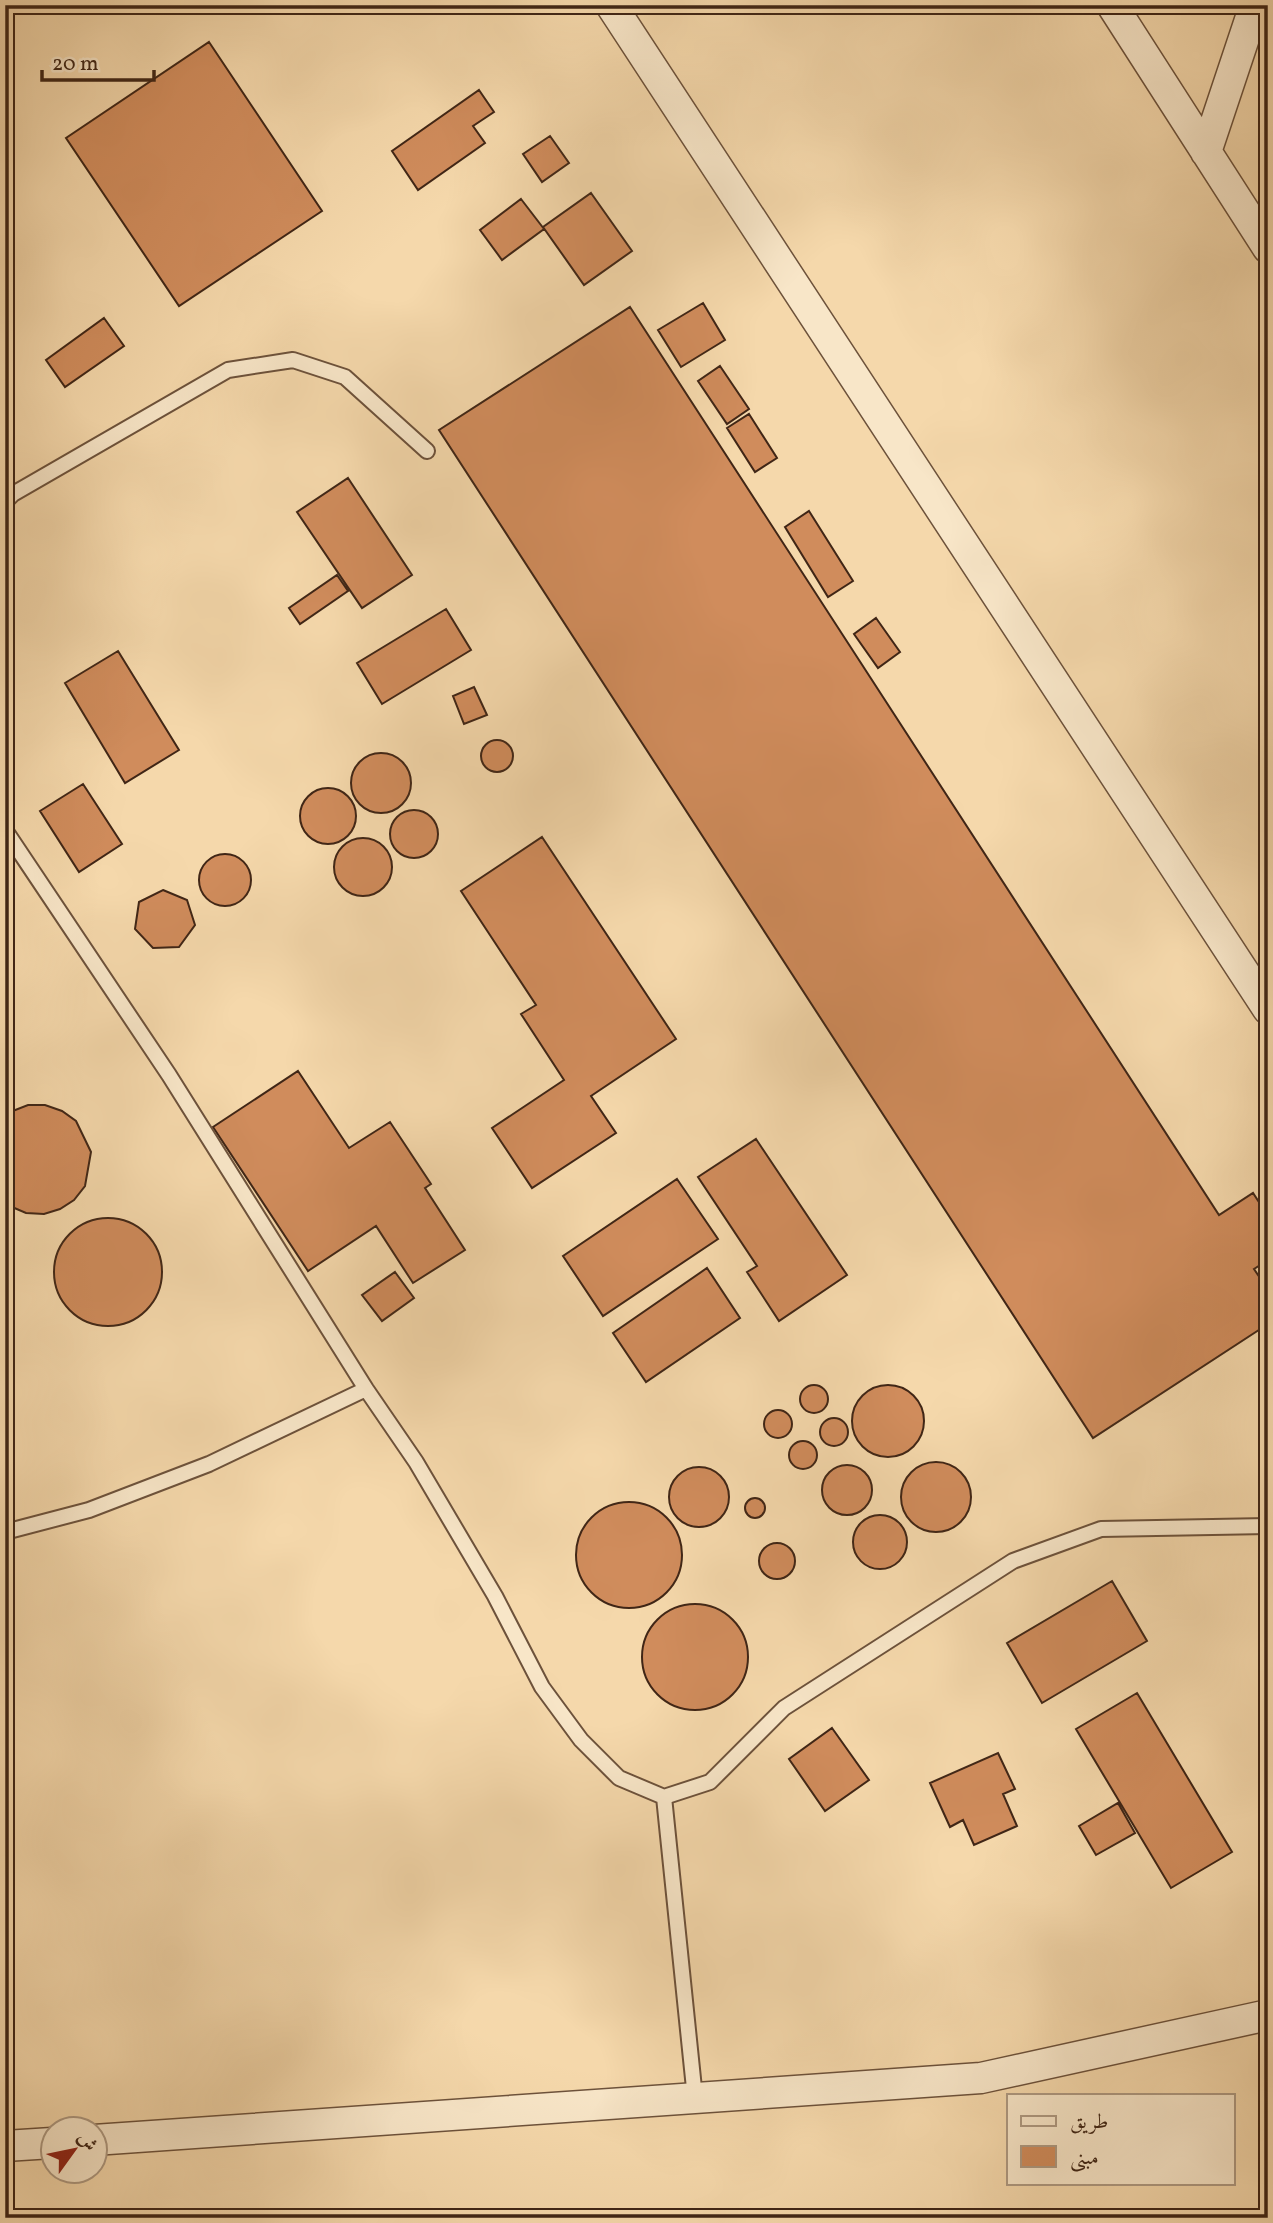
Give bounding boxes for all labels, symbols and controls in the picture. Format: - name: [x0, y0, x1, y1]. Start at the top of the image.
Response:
- scale bar: [42, 38, 154, 82]
- text: 20 m: [52, 50, 98, 79]
- legend: [1007, 2094, 1234, 2184]
- text: طريق: [1070, 2108, 1108, 2137]
- north arrow: [38, 2114, 108, 2184]
- text: ش: [71, 2127, 103, 2157]
- text: مبنى: [1070, 2144, 1099, 2173]

